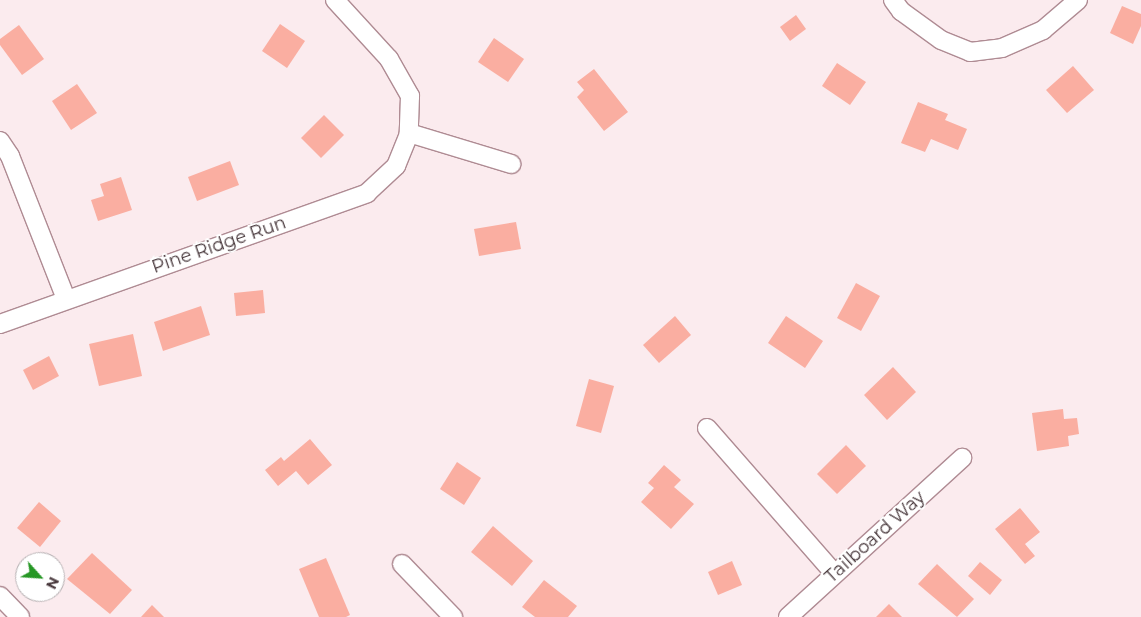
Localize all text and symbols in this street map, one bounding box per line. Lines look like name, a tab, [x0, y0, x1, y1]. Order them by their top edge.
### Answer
street label: Pine Ridge Run	[149, 212, 289, 278]
street label: Tailboard Way	[821, 486, 929, 588]
north arrow	[15, 552, 65, 602]
text: N	[42, 574, 63, 592]

